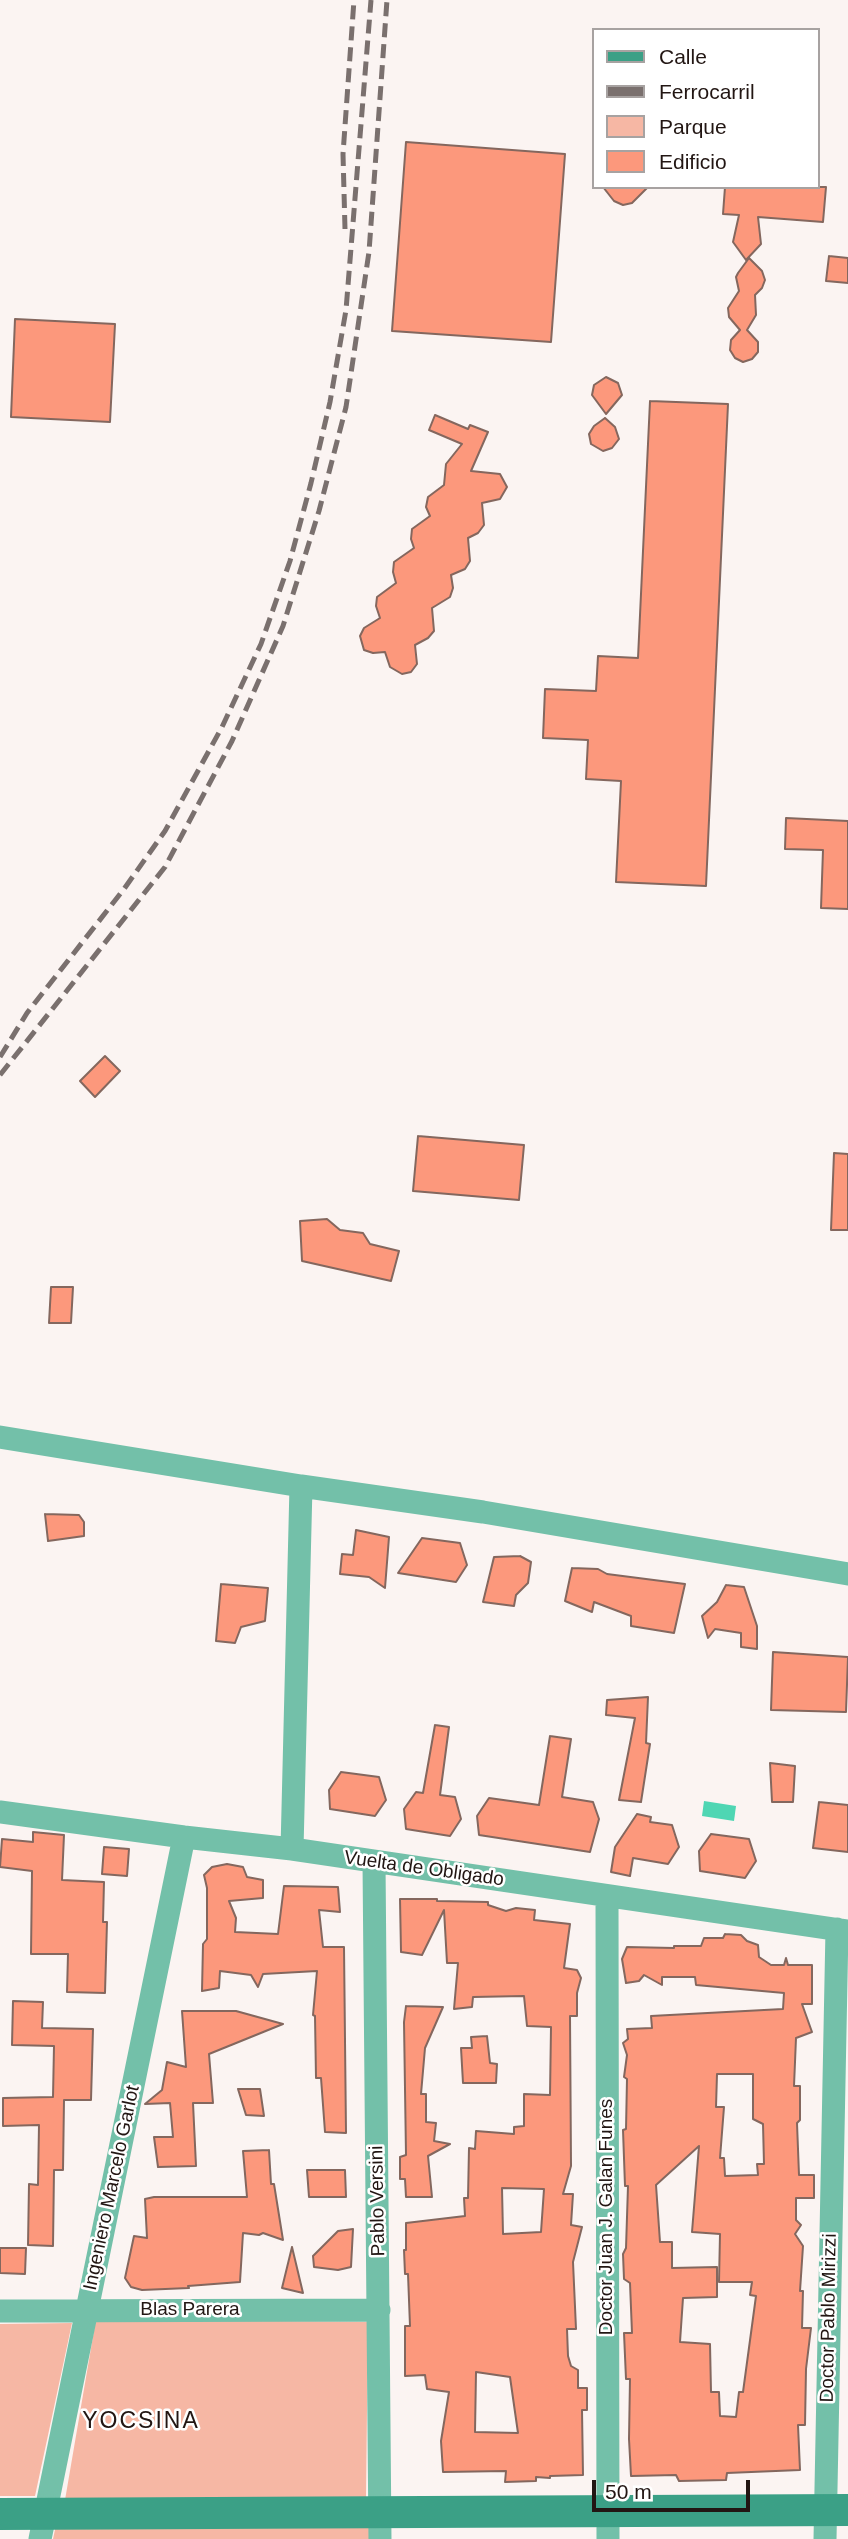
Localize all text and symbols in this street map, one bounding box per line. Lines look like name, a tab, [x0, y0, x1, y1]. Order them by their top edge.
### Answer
legend	[592, 28, 820, 189]
text: Calle	[659, 45, 707, 68]
text: Ferrocarril	[659, 80, 755, 103]
text: Parque	[659, 115, 727, 138]
text: Edificio	[659, 150, 727, 173]
street label: Vuelta de Obligado	[343, 1847, 505, 1891]
street label: Ingeniero Marcelo Garlot	[79, 2083, 145, 2293]
street label: Doctor Juan J. Galan Funes	[596, 2099, 618, 2335]
street label: Pablo Versini	[366, 2145, 390, 2257]
street label: Doctor Pablo Mirizzi	[816, 2233, 842, 2403]
street label: Blas Parera	[140, 2299, 240, 2321]
district label: YOCSINA	[83, 2408, 199, 2436]
scale bar	[596, 2466, 754, 2510]
text: 50 m	[605, 2480, 652, 2503]

